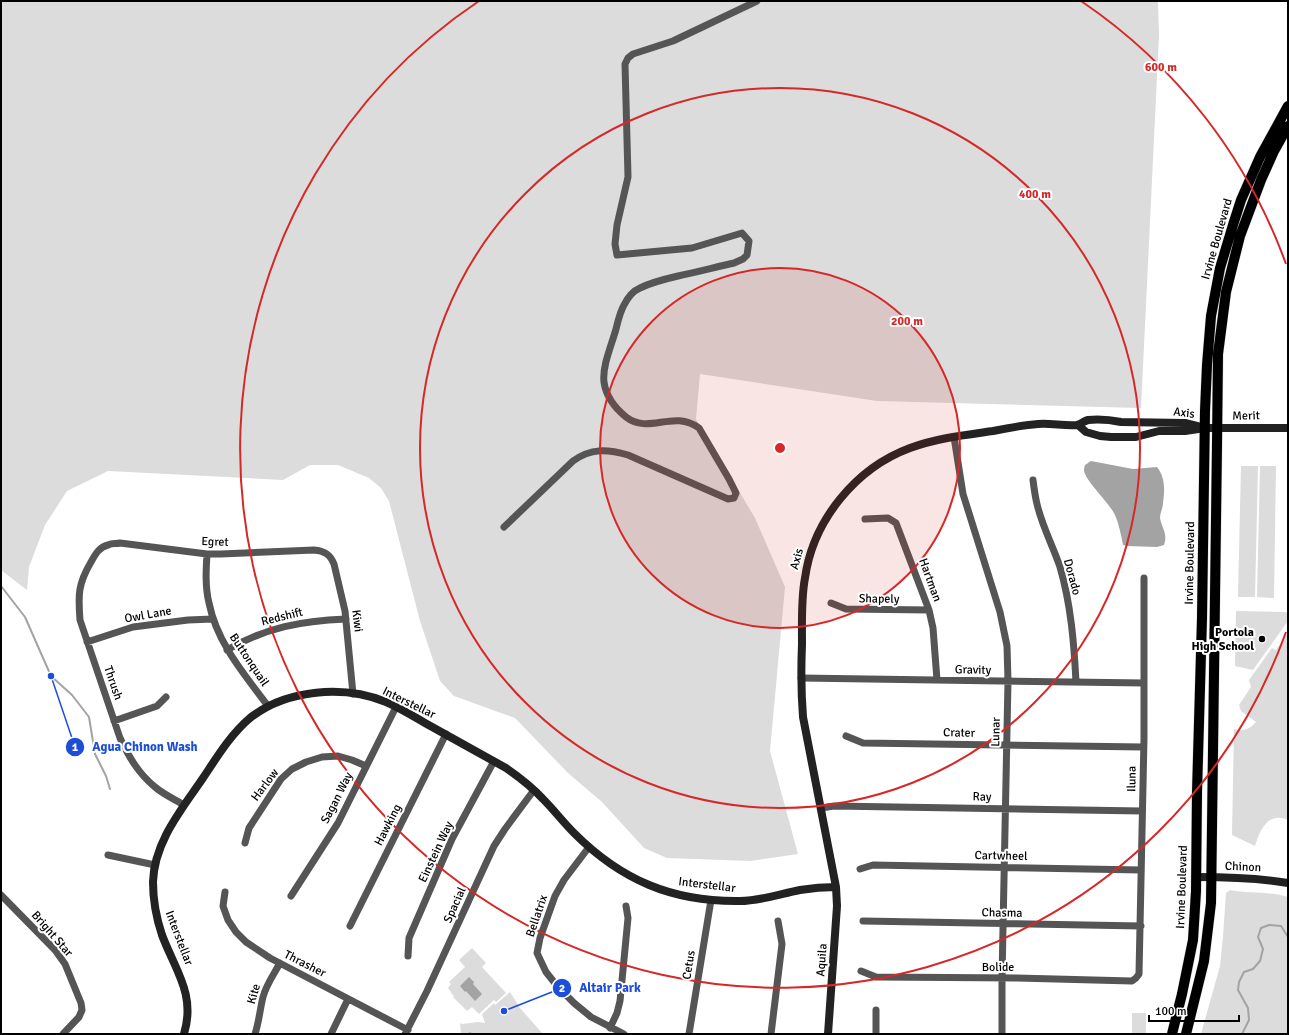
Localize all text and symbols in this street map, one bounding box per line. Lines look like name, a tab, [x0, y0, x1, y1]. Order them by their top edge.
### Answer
text: 600 m	[1145, 60, 1177, 75]
text: 400 m	[1019, 187, 1051, 202]
street label: Irvine Boulevard	[1198, 197, 1236, 281]
text: 200 m	[891, 314, 923, 329]
street label: Axis	[1172, 404, 1196, 422]
street label: Merit	[1232, 408, 1260, 424]
centre of rings	[773, 441, 787, 455]
street label: Irvine Boulevard	[1182, 521, 1198, 605]
street label: Egret	[201, 534, 229, 550]
street label: Axis	[787, 547, 807, 571]
street label: Hartman	[915, 556, 945, 604]
street label: Dorado	[1060, 557, 1084, 597]
street label: Shapely	[859, 591, 900, 607]
street label: Owl Lane	[123, 603, 173, 627]
street label: Redshift	[260, 605, 304, 629]
street label: Kiwi	[348, 609, 366, 633]
place label: Portola High School	[1191, 625, 1254, 654]
street label: Buttonquail	[226, 631, 272, 690]
marker: Portola High School	[1257, 634, 1267, 644]
street label: Gravity	[955, 662, 992, 678]
street label: Thrush	[100, 664, 126, 702]
street label: Interstellar	[380, 684, 439, 723]
street label: Lunar	[988, 717, 1004, 747]
street label: Crater	[943, 725, 976, 741]
callout: Agua Chinon Wash	[65, 734, 206, 759]
text: Agua Chinon Wash	[92, 739, 198, 755]
text: 1	[72, 740, 79, 755]
street label: Harlow	[248, 766, 282, 804]
street label: Iluna	[1124, 766, 1140, 792]
street label: Sagan Way	[318, 769, 356, 826]
street label: Ray	[973, 789, 992, 805]
street label: Hawking	[371, 802, 405, 848]
street label: Einstein Way	[415, 819, 457, 885]
street label: Irvine Boulevard	[1173, 845, 1191, 929]
street label: Cartwheel	[974, 848, 1028, 864]
street label: Chinon	[1225, 859, 1261, 875]
street label: Interstellar	[678, 874, 737, 896]
street label: Spacial	[440, 884, 470, 925]
street label: Bellatrix	[523, 892, 551, 939]
street label: Chasma	[981, 905, 1023, 921]
street label: Bright Star	[28, 908, 76, 961]
street label: Interstellar	[162, 909, 196, 968]
street label: Aquila	[813, 943, 831, 977]
street label: Thrasher	[282, 947, 329, 981]
street label: Cetus	[679, 949, 699, 981]
street label: Bolide	[982, 960, 1014, 975]
callout: Altair Park	[552, 975, 649, 1000]
text: Altair Park	[579, 980, 641, 996]
text: 2	[559, 981, 565, 996]
street label: Kite	[244, 982, 264, 1006]
scale bar	[1149, 997, 1239, 1023]
text: 100 m	[1155, 1004, 1187, 1019]

